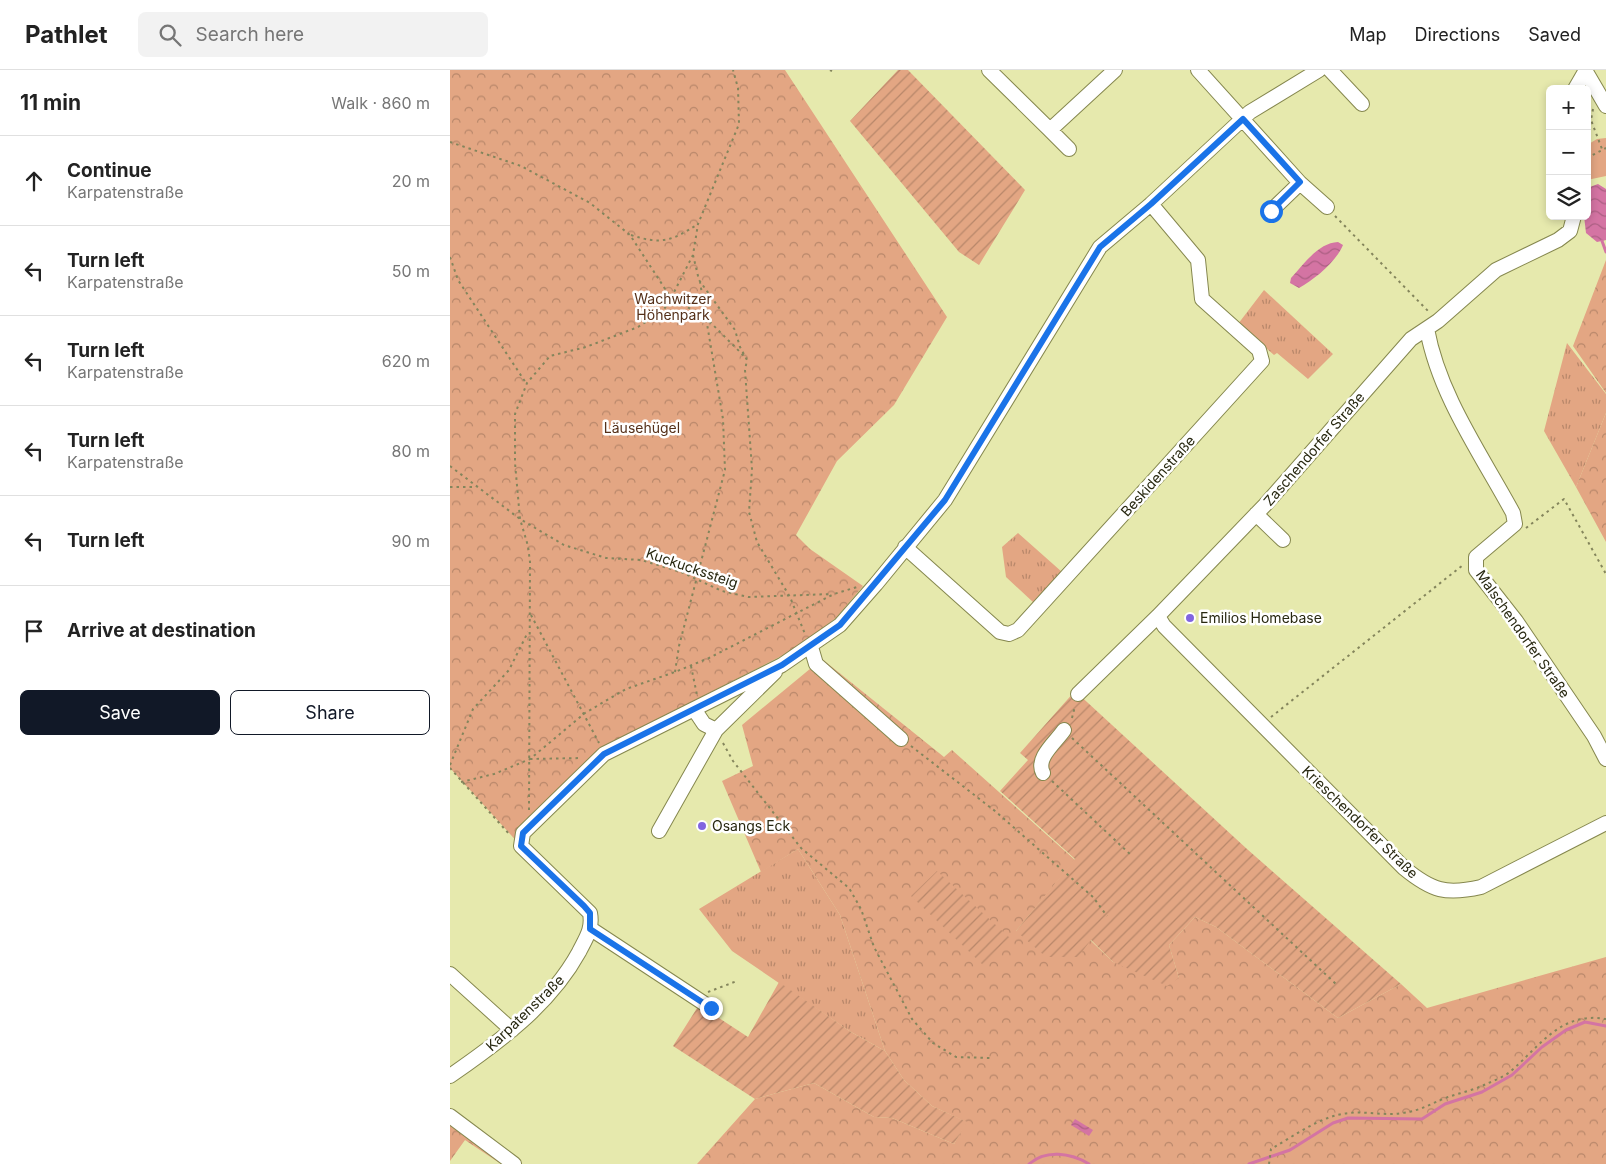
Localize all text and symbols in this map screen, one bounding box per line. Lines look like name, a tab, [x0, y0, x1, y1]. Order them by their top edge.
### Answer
search box	[138, 12, 488, 57]
text: Pathlet	[25, 20, 108, 49]
icon: search	[156, 21, 184, 49]
text: Search here	[196, 23, 304, 46]
text: Map	[1349, 24, 1387, 45]
text: Directions	[1415, 24, 1500, 45]
text: Saved	[1528, 24, 1581, 45]
map controls	[1546, 85, 1591, 220]
button: +	[1546, 85, 1591, 130]
text: 11 min	[20, 90, 81, 115]
text: Walk · 860 m	[331, 93, 430, 113]
button: −	[1546, 130, 1591, 175]
text: Continue	[67, 159, 152, 182]
icon: ahead	[20, 167, 48, 195]
text: 20 m	[392, 171, 430, 191]
button: layers	[1546, 175, 1591, 220]
text: Karpatenstraße	[67, 182, 184, 202]
route start	[1260, 200, 1283, 223]
text: Turn left	[67, 249, 145, 272]
icon: left	[20, 257, 48, 285]
text: 50 m	[392, 261, 430, 281]
text: Karpatenstraße	[67, 272, 184, 292]
park label: Wachwitzer Höhenpark	[634, 290, 712, 323]
text: Turn left	[67, 339, 145, 362]
icon: left	[20, 347, 48, 375]
text: 620 m	[382, 351, 430, 371]
text: Karpatenstraße	[67, 362, 184, 382]
street label: Zaschendorfer Straße	[1260, 388, 1368, 509]
park label: Läusehügel	[604, 419, 680, 436]
text: Turn left	[67, 429, 145, 452]
street label: Beskidenstraße	[1117, 432, 1198, 520]
icon: left	[20, 437, 48, 465]
text: 80 m	[391, 441, 430, 461]
text: Karpatenstraße	[67, 452, 184, 472]
icon: left	[20, 527, 48, 555]
text: Turn left	[67, 529, 145, 552]
text: 90 m	[391, 531, 430, 551]
street label: Kuckuckssteig	[644, 544, 740, 591]
street label: Malschendorfer Straße	[1473, 567, 1574, 701]
place label: Emilios Homebase	[1200, 609, 1322, 626]
marker: Emilios Homebase	[1184, 612, 1196, 624]
icon: arrive	[20, 617, 48, 645]
text: Arrive at destination	[67, 619, 256, 642]
button: Save	[20, 690, 220, 735]
button: Share	[230, 690, 430, 735]
street label: Krieschendorfer Straße	[1299, 762, 1422, 881]
place label: Osangs Eck	[712, 817, 791, 834]
marker: Osangs Eck	[696, 820, 708, 832]
street label: Karpatenstraße	[482, 971, 567, 1054]
route end	[700, 997, 723, 1020]

